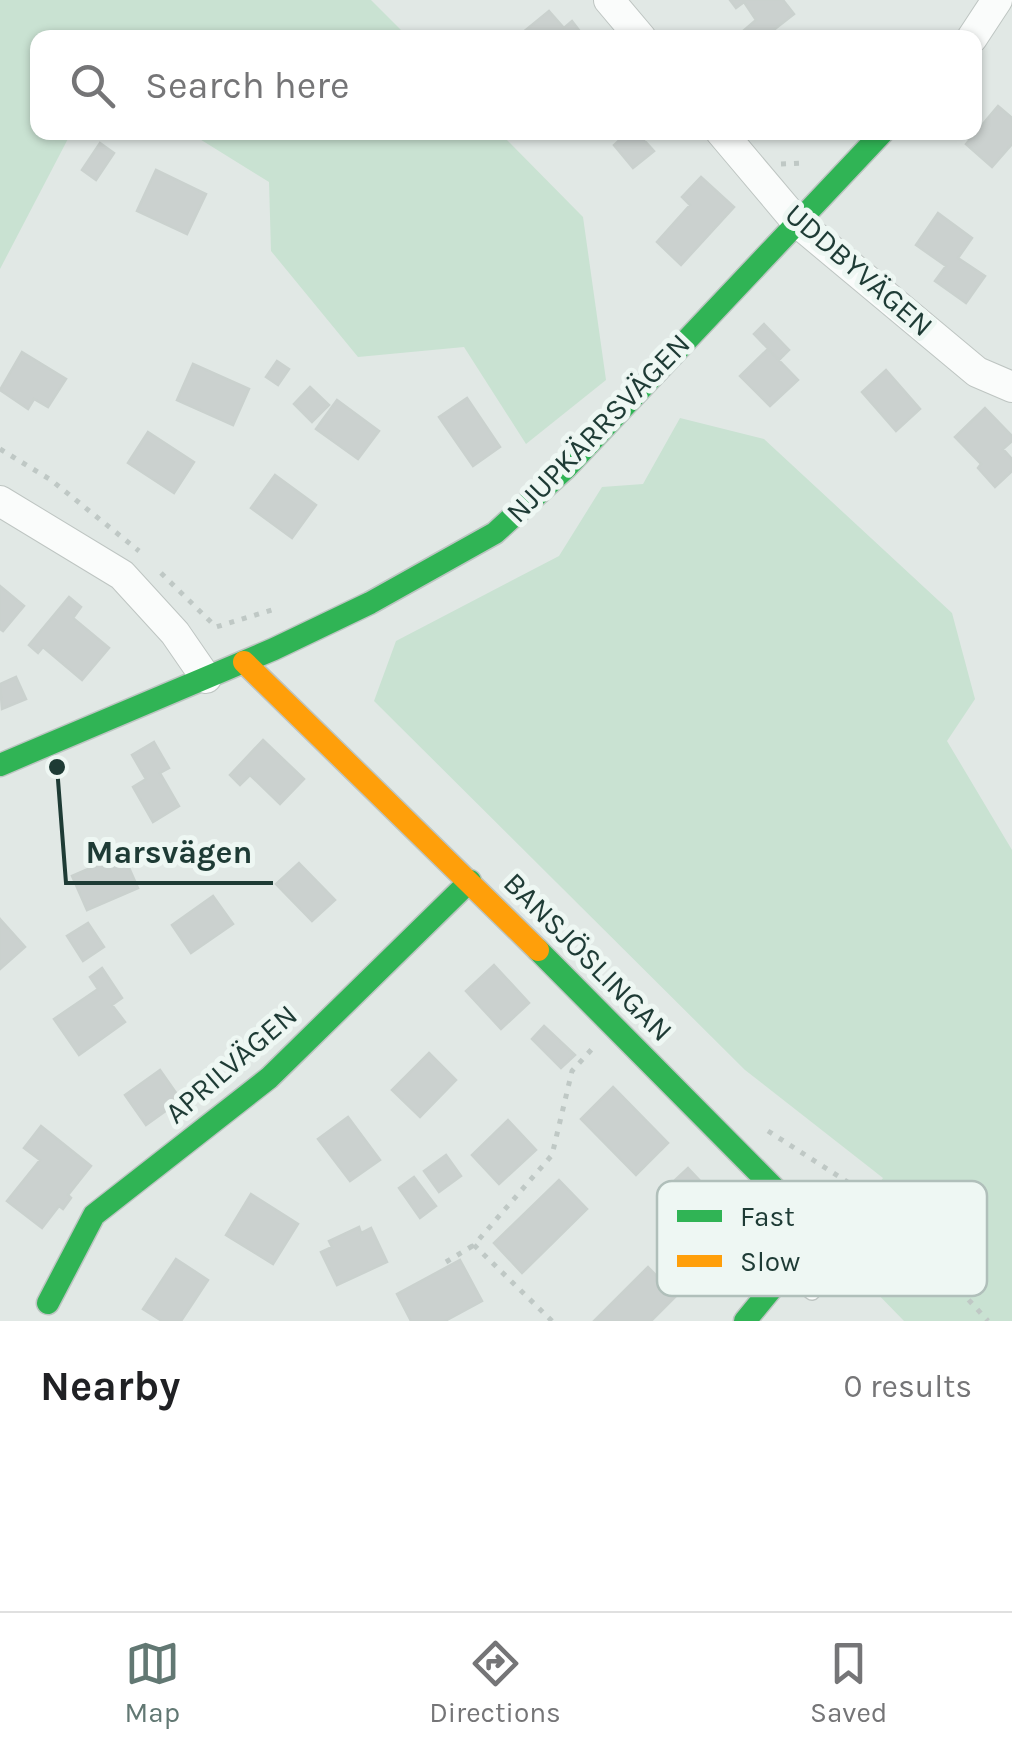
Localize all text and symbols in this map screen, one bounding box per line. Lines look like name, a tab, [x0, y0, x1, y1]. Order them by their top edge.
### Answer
search box	[30, 30, 982, 140]
icon: search	[65, 58, 120, 113]
text: Search here	[145, 63, 349, 108]
street label: UDDBYVÄGEN	[778, 196, 940, 344]
street label: NJUPKÄRRSVÄGEN	[499, 326, 697, 530]
callout: Marsvägen	[66, 821, 273, 883]
text: Marsvägen	[86, 834, 253, 871]
street label: BANSJÖSLINGAN	[496, 865, 680, 1049]
street label: APRILVÄGEN	[158, 997, 304, 1131]
legend	[657, 1181, 987, 1296]
text: Fast	[740, 1200, 795, 1233]
text: Slow	[740, 1245, 800, 1278]
text: Nearby	[40, 1361, 180, 1411]
text: 0 results	[843, 1368, 972, 1405]
tab: Map	[125, 1636, 180, 1729]
tab: Directions	[429, 1636, 561, 1729]
tab: Saved	[810, 1636, 887, 1729]

